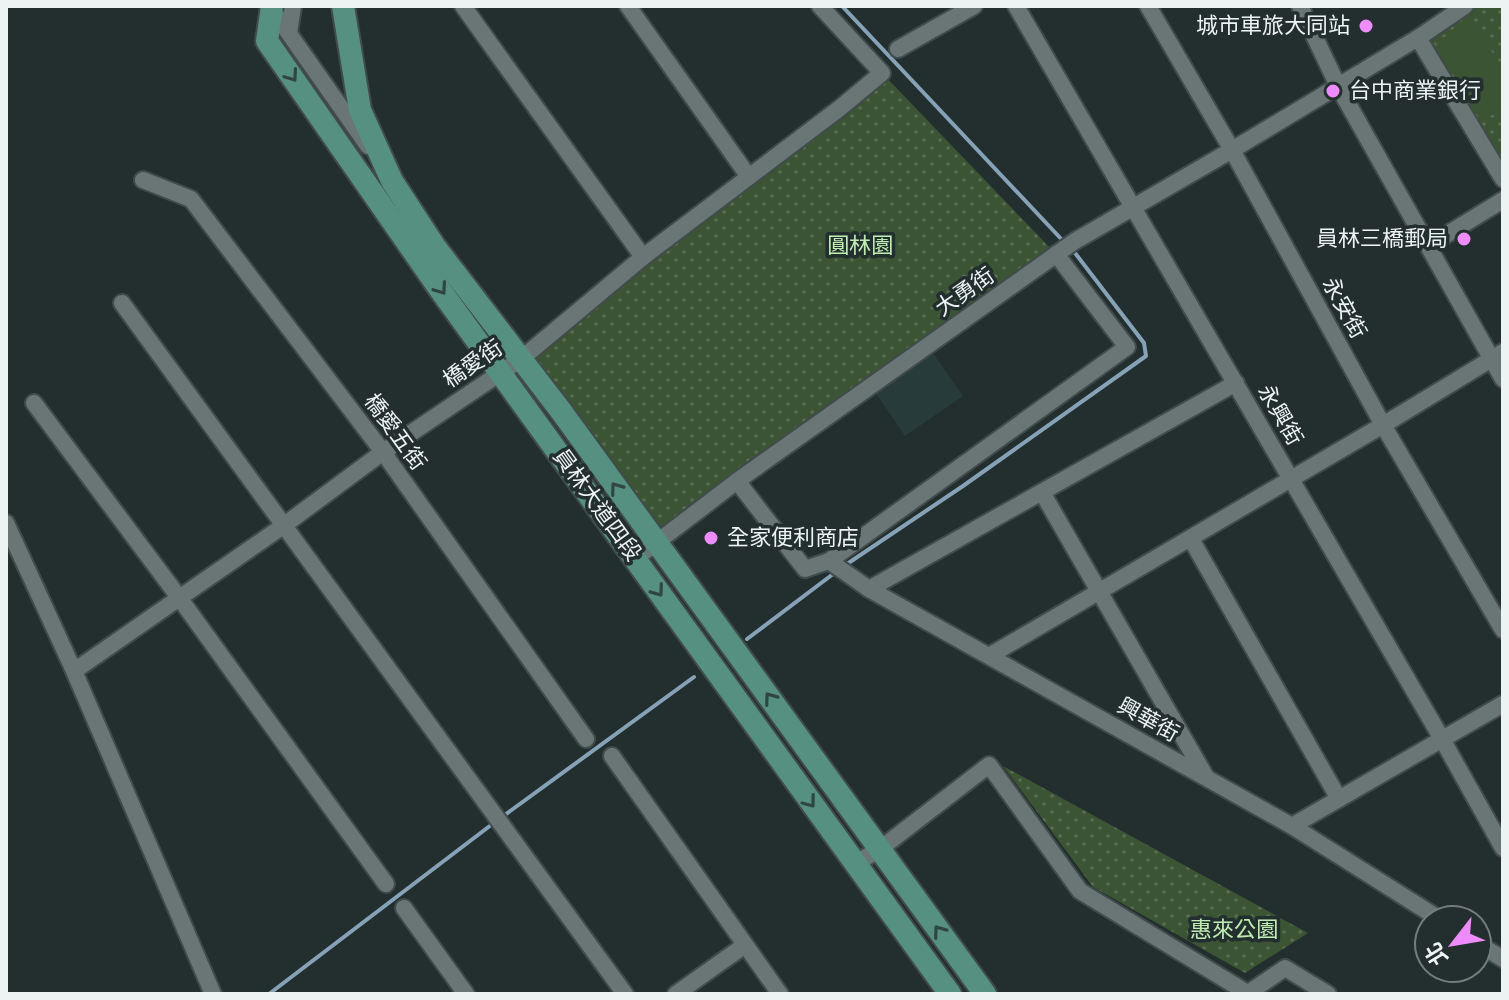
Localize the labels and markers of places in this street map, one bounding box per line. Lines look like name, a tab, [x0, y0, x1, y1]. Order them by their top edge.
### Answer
place label: 城市車旅大同站	[1196, 10, 1350, 42]
marker: 城市車旅大同站	[1357, 17, 1375, 35]
place label: 台中商業銀行	[1349, 75, 1481, 107]
marker: 台中商業銀行	[1324, 82, 1342, 100]
place label: 員林三橋郵局	[1316, 223, 1448, 255]
marker: 員林三橋郵局	[1455, 230, 1473, 248]
place label: 全家便利商店	[727, 522, 859, 554]
marker: 全家便利商店	[702, 529, 720, 547]

